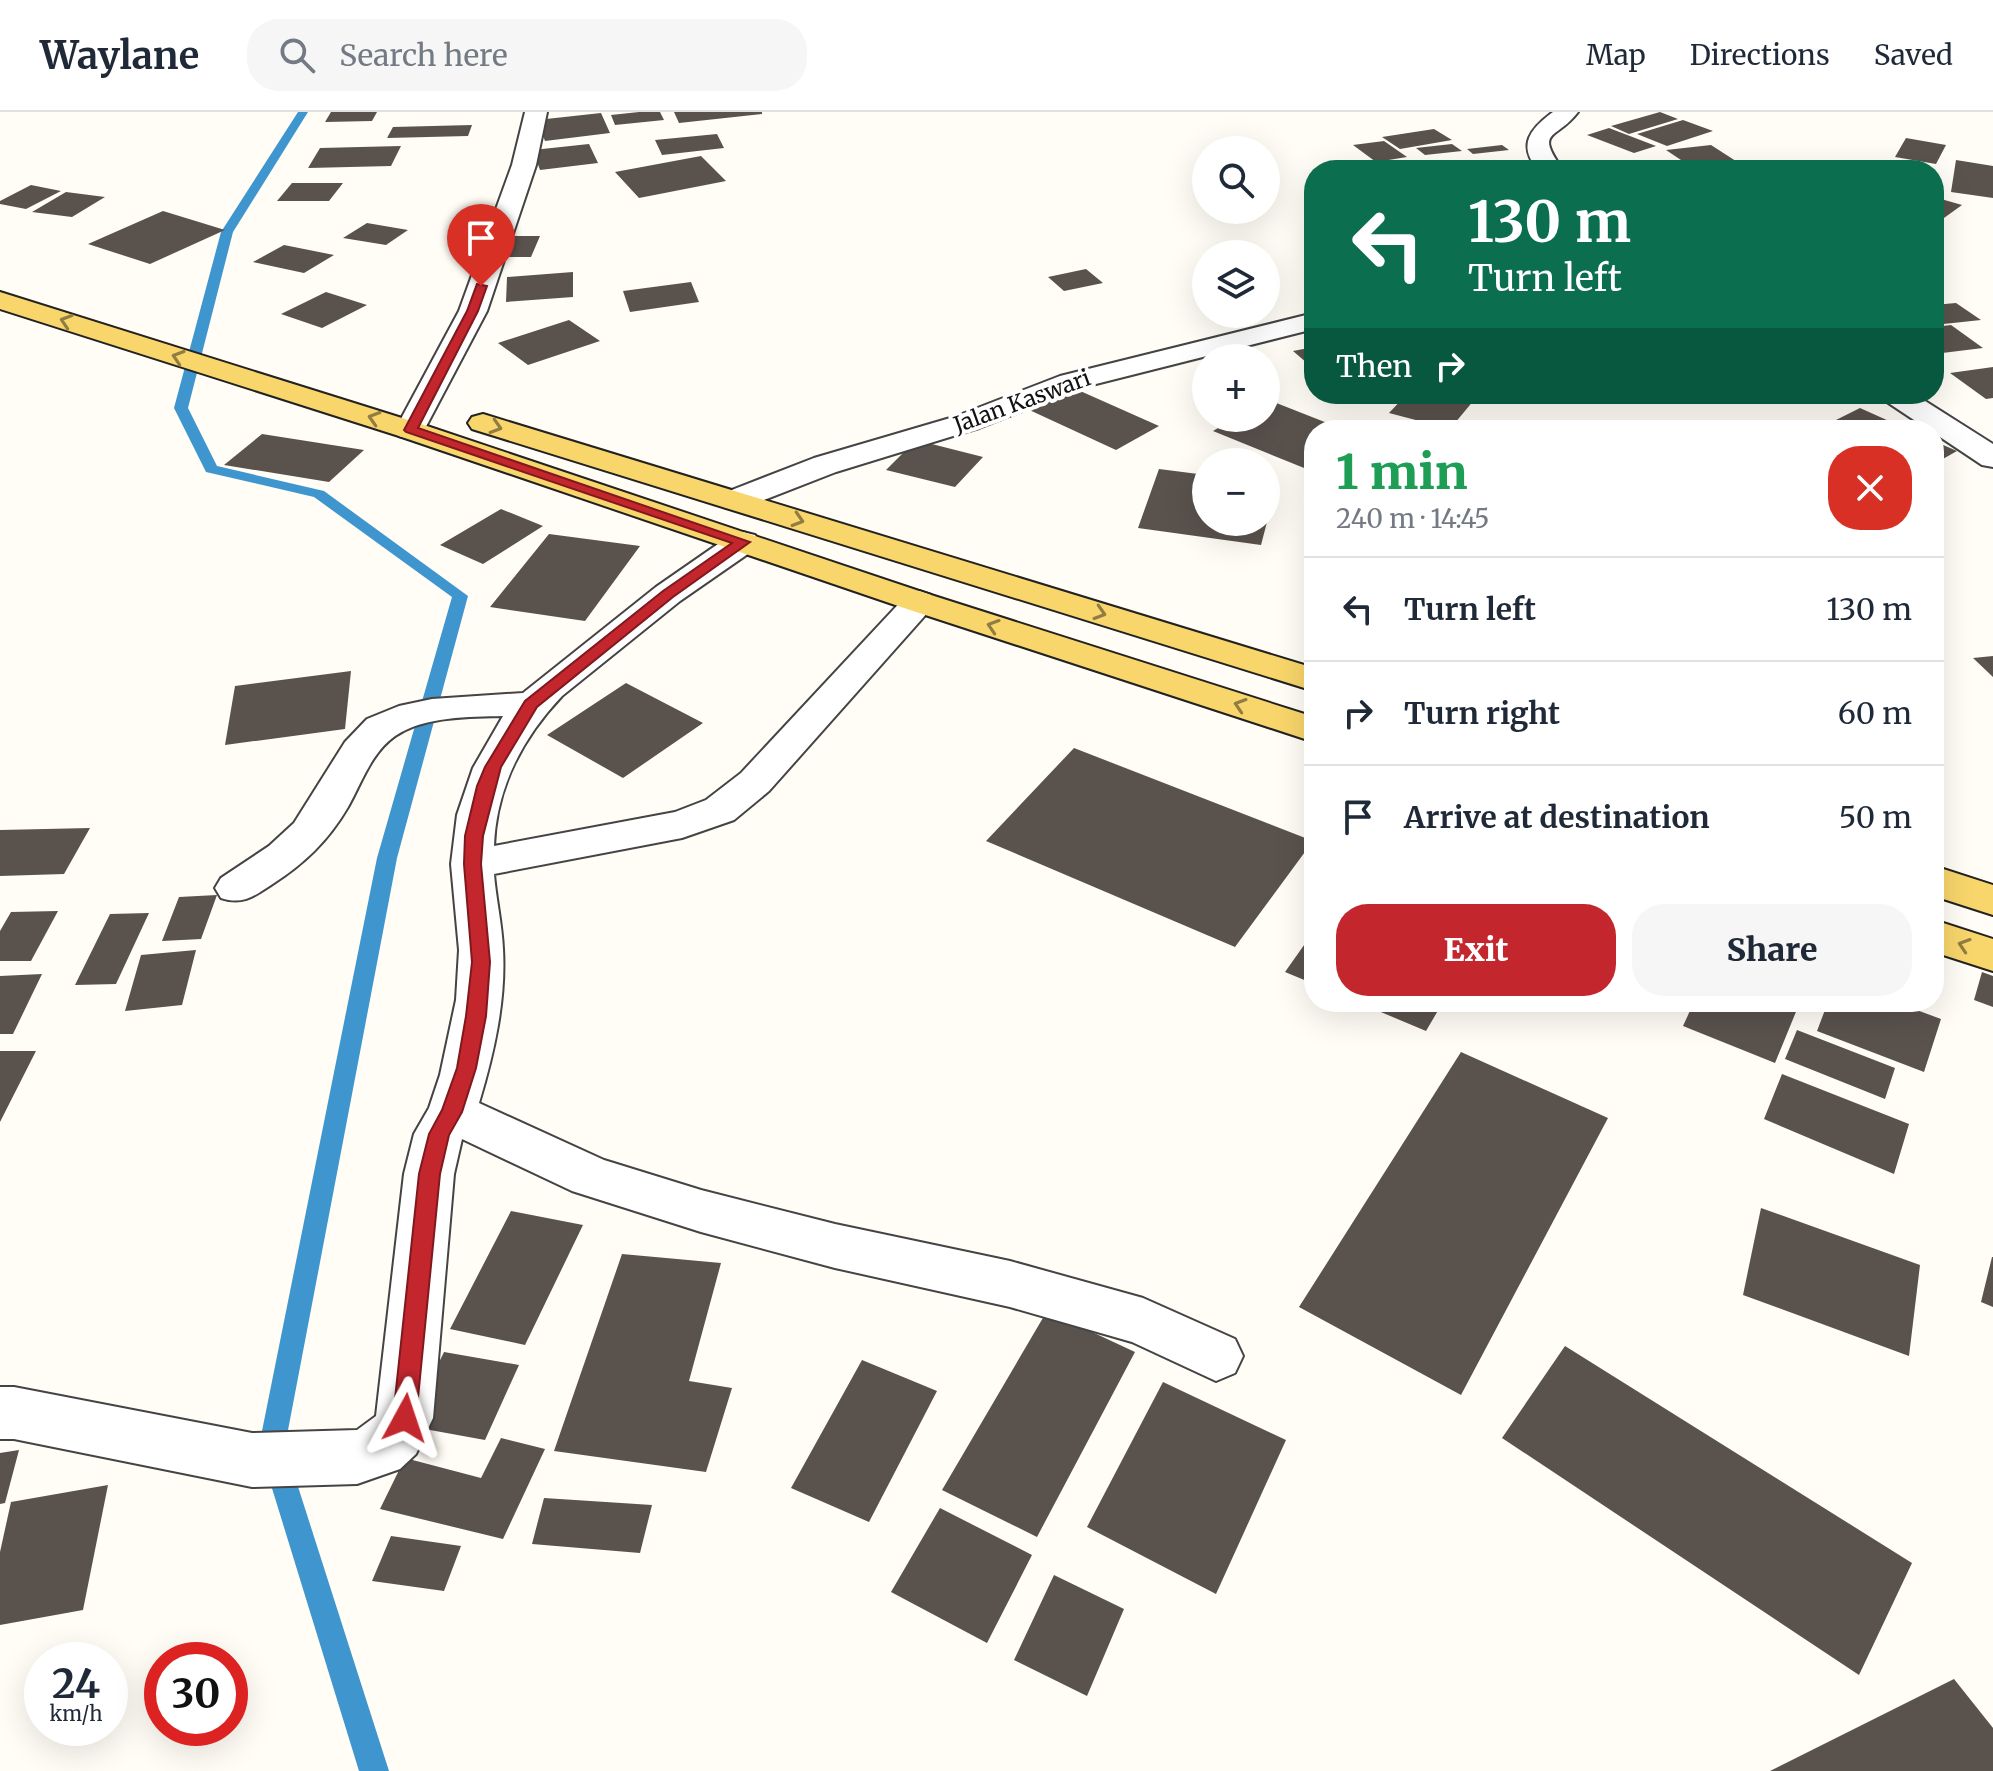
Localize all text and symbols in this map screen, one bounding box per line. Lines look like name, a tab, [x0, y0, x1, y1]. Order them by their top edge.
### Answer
search box	[247, 19, 807, 91]
text: Waylane	[40, 32, 199, 79]
icon: search	[275, 33, 319, 77]
text: Search here	[339, 36, 508, 74]
text: Map	[1586, 37, 1646, 73]
text: Directions	[1690, 37, 1830, 73]
text: Saved	[1874, 37, 1953, 73]
map controls	[1192, 136, 1280, 536]
button: search	[1192, 136, 1280, 224]
text: 130 m	[1468, 187, 1631, 257]
icon: left	[1336, 192, 1440, 296]
pin	[447, 204, 515, 286]
icon: arrive	[459, 216, 503, 260]
button: layers	[1192, 240, 1280, 328]
text: Turn left	[1468, 256, 1622, 301]
one-way arrow	[59, 314, 73, 330]
button: +	[1192, 344, 1280, 432]
icon: right	[1428, 344, 1472, 388]
text: Then	[1336, 347, 1412, 385]
one-way arrow	[172, 350, 186, 366]
street label: Jalan Kaswari	[949, 363, 1094, 439]
one-way arrow	[368, 412, 382, 428]
one-way arrow	[488, 418, 502, 434]
text: 1 min	[1336, 442, 1468, 502]
button: close	[1828, 446, 1912, 530]
button: −	[1192, 448, 1280, 536]
text: 240 m · 14:45	[1336, 502, 1489, 535]
one-way arrow	[790, 510, 804, 526]
icon: left	[1336, 587, 1380, 631]
text: Turn left	[1404, 590, 1536, 628]
text: 130 m	[1826, 590, 1912, 628]
one-way arrow	[1092, 604, 1106, 620]
one-way arrow	[986, 619, 1000, 635]
icon: right	[1336, 691, 1380, 735]
text: Turn right	[1404, 694, 1560, 732]
text: 60 m	[1838, 694, 1912, 732]
one-way arrow	[1234, 699, 1248, 715]
icon: arrive	[1336, 795, 1380, 839]
text: Arrive at destination	[1404, 798, 1710, 836]
text: 50 m	[1839, 798, 1912, 836]
button: Exit	[1336, 904, 1616, 996]
button: Share	[1632, 904, 1912, 996]
one-way arrow	[1957, 939, 1971, 955]
position arrow	[363, 1376, 447, 1460]
speed limit sign: 30	[144, 1642, 248, 1746]
text: 24	[52, 1659, 100, 1709]
text: km/h	[50, 1701, 102, 1726]

